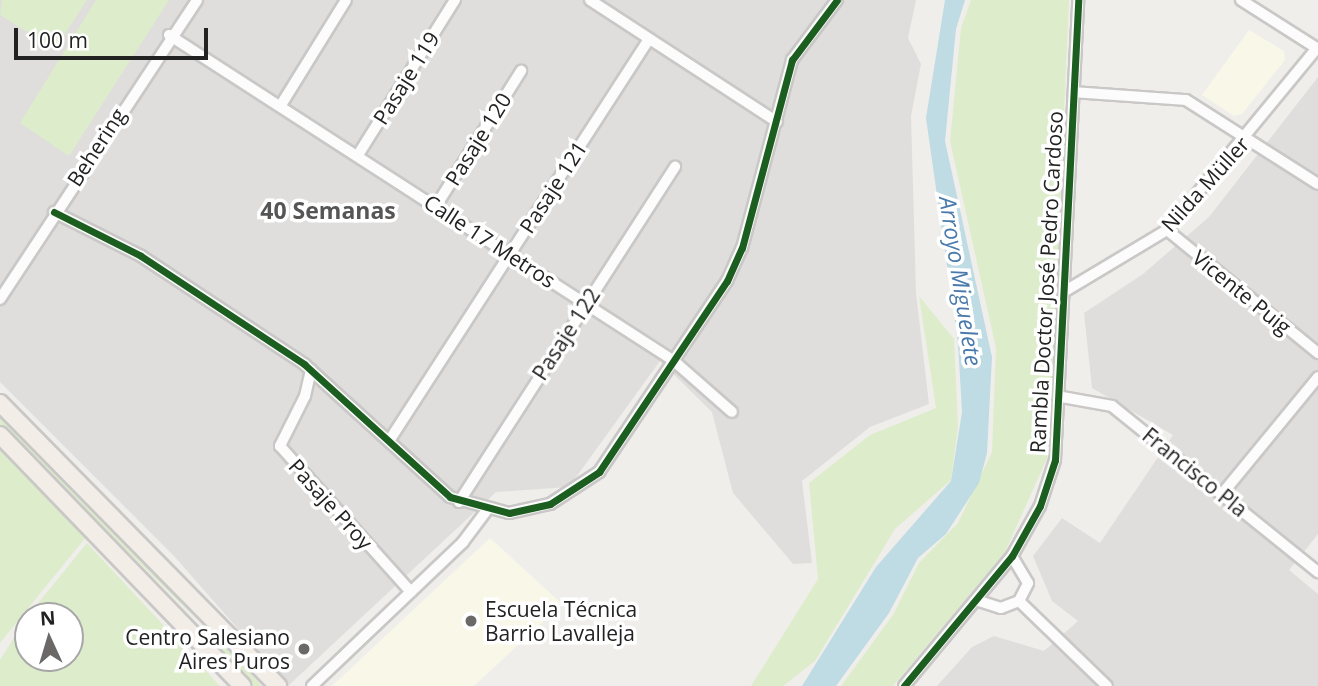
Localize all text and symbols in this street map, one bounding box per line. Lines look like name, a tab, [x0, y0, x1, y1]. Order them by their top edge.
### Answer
scale bar	[18, 14, 212, 58]
text: 100 m	[27, 26, 88, 54]
street label: Pasaje 119	[368, 27, 444, 129]
street label: Pasaje 120	[440, 88, 516, 190]
street label: Behering	[61, 103, 131, 191]
street label: Rambla Doctor José Pedro Cardoso	[1024, 110, 1068, 454]
street label: Nilda Müller	[1156, 131, 1254, 237]
street label: Pasaje 121	[514, 136, 592, 238]
street label: Calle 17 Metros	[420, 189, 560, 293]
water label: Arroyo Miguelete	[934, 194, 988, 368]
district label: 40 Semanas	[260, 196, 396, 224]
street label: Vicente Puig	[1188, 245, 1296, 339]
street label: Pasaje 122	[527, 283, 605, 385]
street label: Francisco Pla	[1138, 422, 1252, 522]
street label: Pasaje Proy	[284, 454, 378, 554]
place label: Escuela Técnica Barrio Lavalleja	[485, 596, 637, 646]
north arrow	[14, 602, 84, 672]
text: N	[39, 605, 56, 632]
marker: Escuela Técnica Barrio Lavalleja	[463, 613, 479, 629]
place label: Centro Salesiano Aires Puros	[125, 624, 290, 674]
marker: Centro Salesiano Aires Puros	[296, 641, 312, 657]

